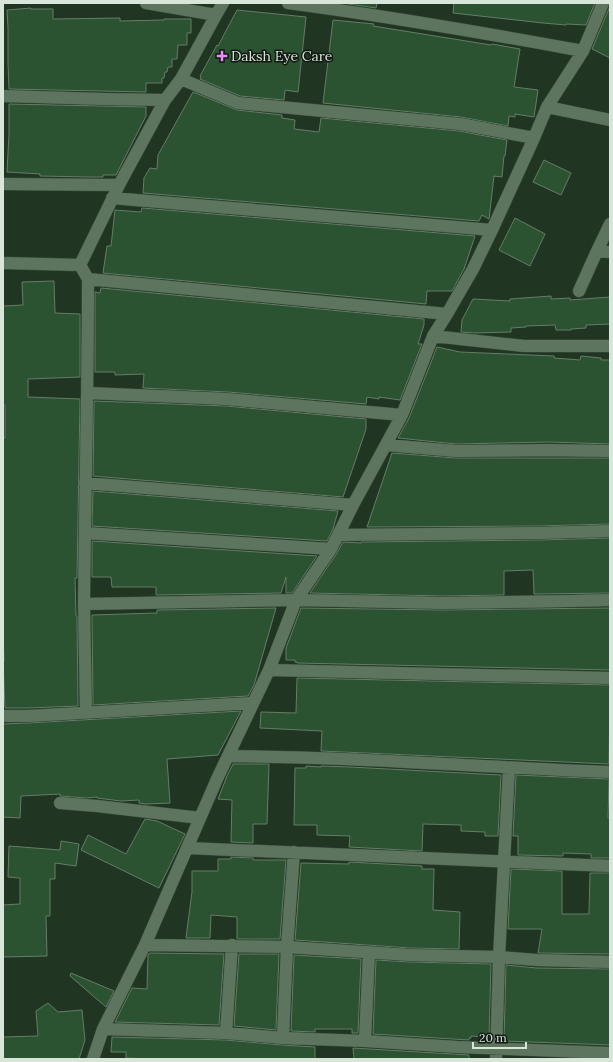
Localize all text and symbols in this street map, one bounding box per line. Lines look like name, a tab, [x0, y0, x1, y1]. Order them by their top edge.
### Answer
place label: Daksh Eye Care	[231, 47, 333, 65]
marker: Daksh Eye Care	[216, 50, 228, 62]
scale bar	[473, 1024, 526, 1050]
text: 20 m	[479, 1030, 507, 1045]

